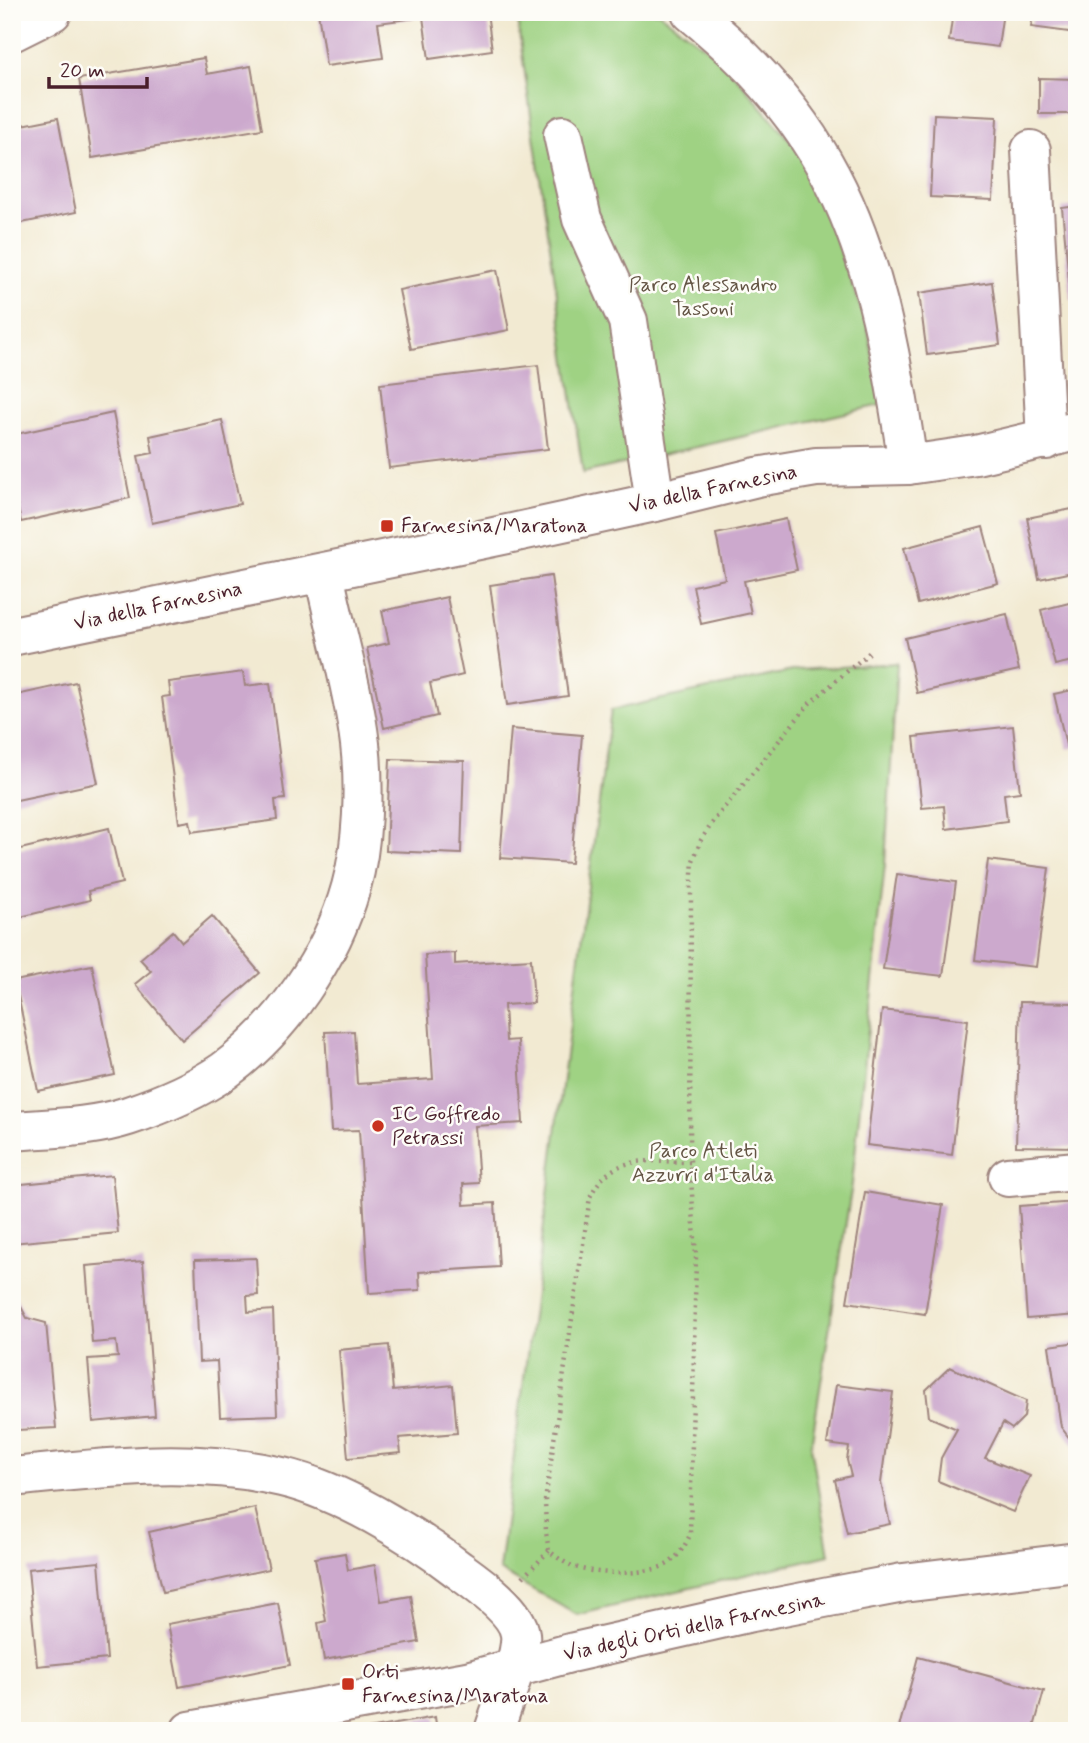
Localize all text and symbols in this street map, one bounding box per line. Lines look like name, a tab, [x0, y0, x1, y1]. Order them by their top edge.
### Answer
scale bar	[49, 46, 147, 90]
text: 20 m	[60, 57, 105, 85]
park label: Parco Alessandro Tassoni	[629, 271, 777, 323]
street label: Via della Farnesina	[626, 457, 800, 521]
place label: Farnesina/Maratona	[401, 512, 588, 540]
marker: Farnesina/Maratona	[379, 518, 395, 534]
street label: Via della Farnesina	[71, 574, 245, 638]
place label: IC Goffredo Petrassi	[392, 1100, 500, 1152]
marker: IC Goffredo Petrassi	[370, 1118, 386, 1134]
park label: Parco Atleti Azzurri d'Italia	[632, 1137, 774, 1189]
street label: Via degli Orti della Farnesina	[561, 1586, 828, 1670]
place label: Orti Farnesina/Maratona	[362, 1658, 549, 1710]
marker: Orti Farnesina/Maratona	[340, 1676, 356, 1692]

